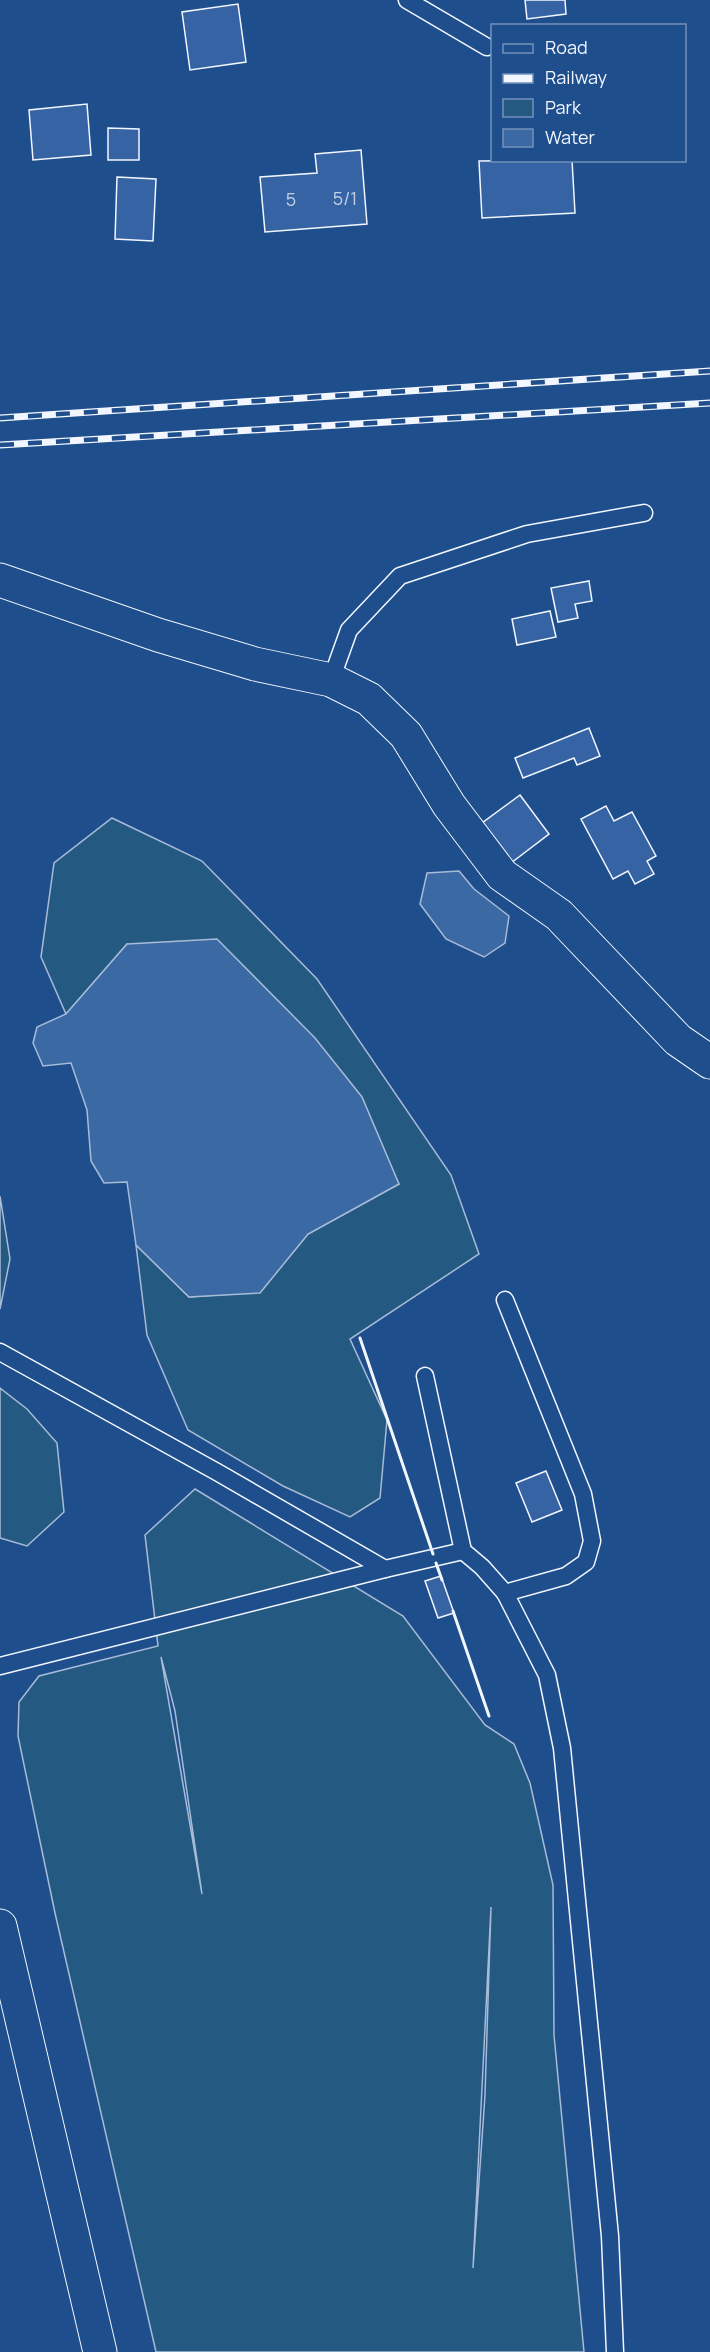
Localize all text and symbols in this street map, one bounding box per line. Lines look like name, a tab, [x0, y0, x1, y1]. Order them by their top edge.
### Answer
legend	[491, 24, 686, 162]
text: Road	[545, 35, 588, 59]
text: Railway	[545, 65, 607, 89]
text: Park	[545, 95, 582, 119]
text: Water	[545, 125, 595, 149]
house number: 5/1	[333, 186, 357, 210]
house number: 5	[286, 187, 296, 211]

